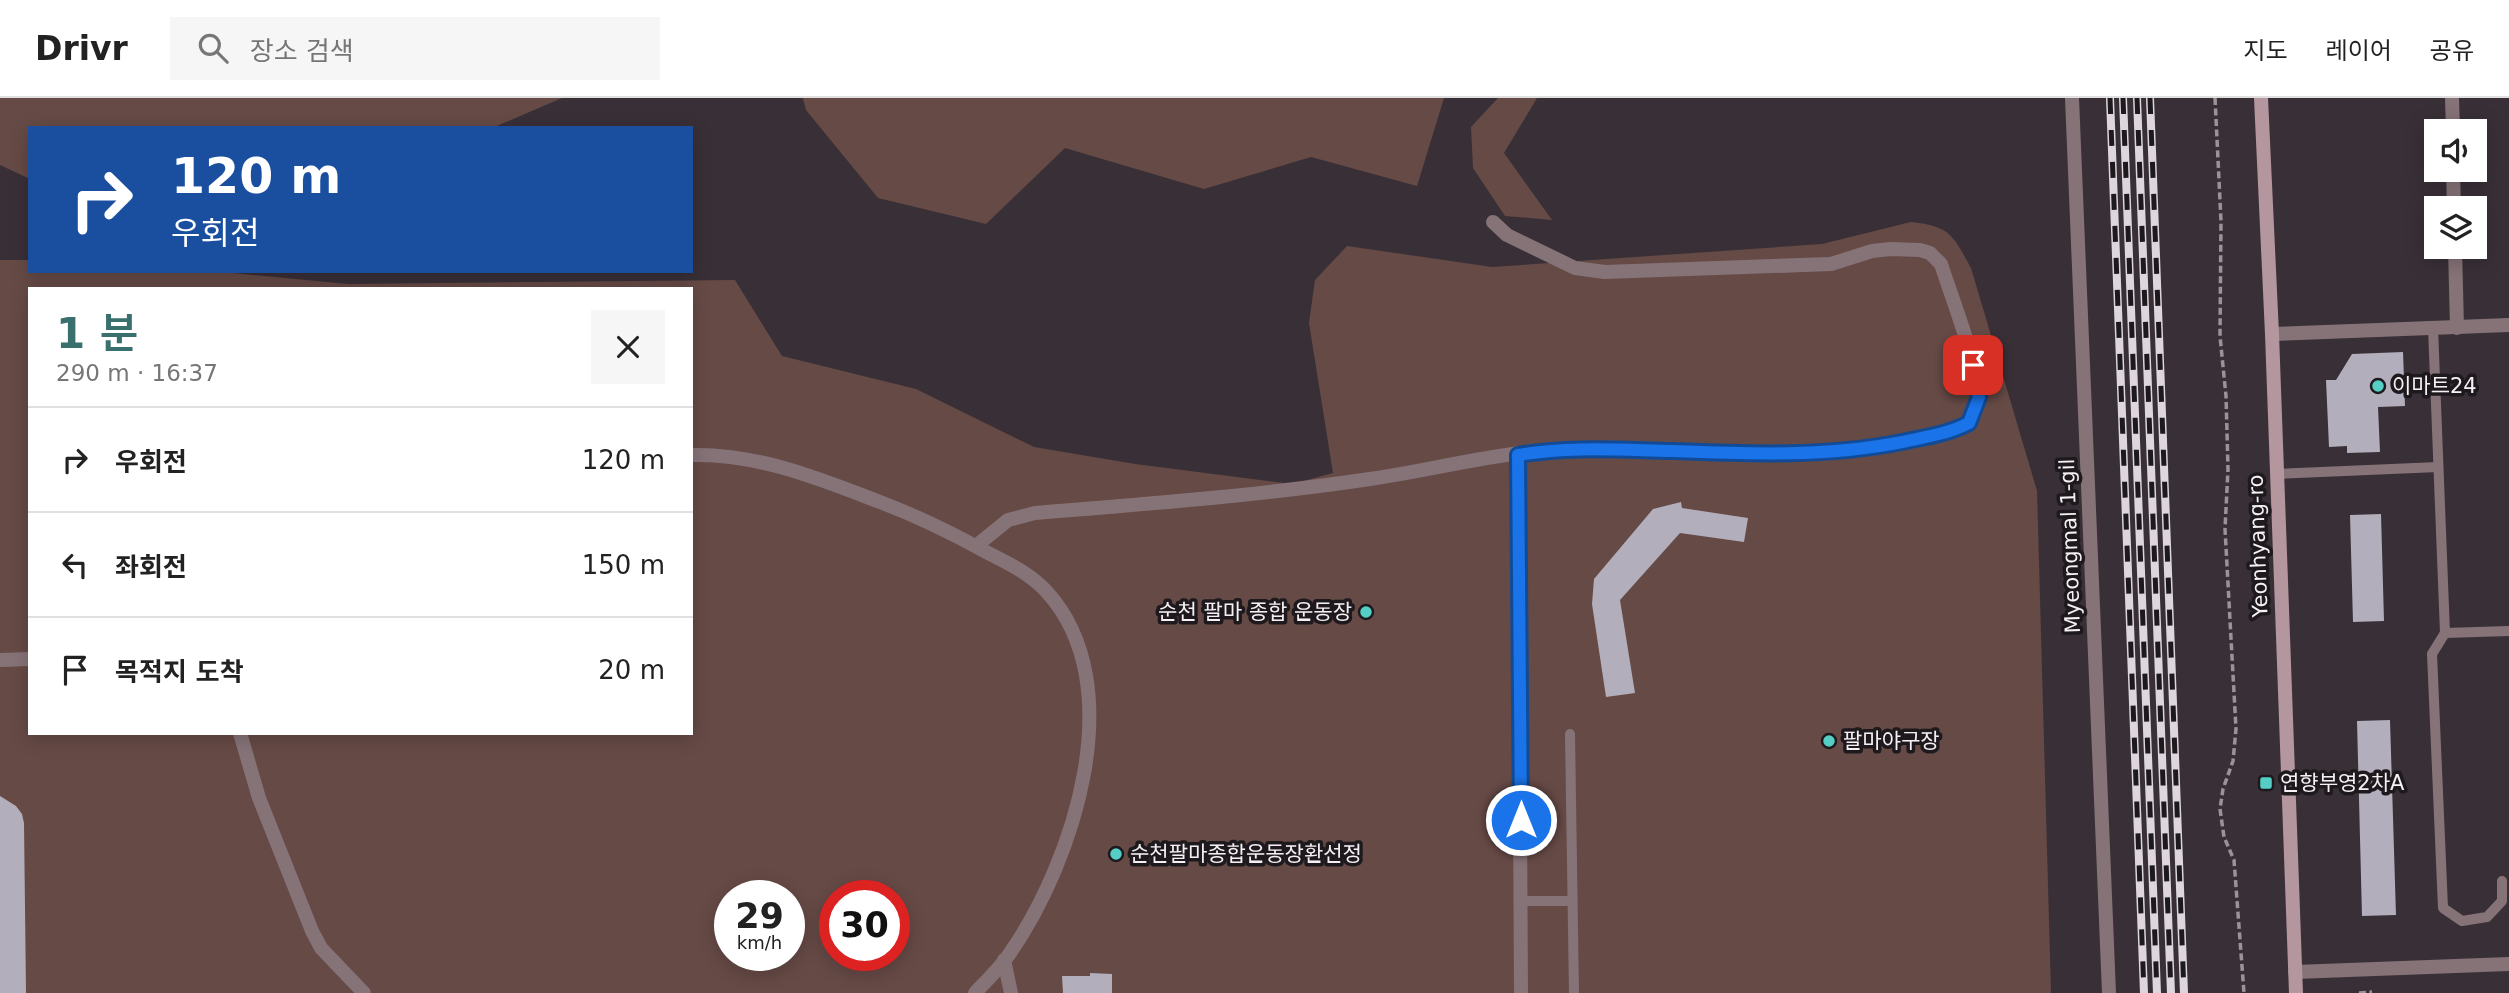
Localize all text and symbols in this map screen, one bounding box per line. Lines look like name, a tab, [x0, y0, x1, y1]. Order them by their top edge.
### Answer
search box	[170, 17, 660, 80]
text: Drivr	[35, 29, 128, 68]
icon: search	[194, 29, 232, 67]
text: 장소 검색	[250, 36, 354, 66]
text: 지도	[2243, 37, 2288, 65]
text: 레이어	[2326, 37, 2392, 65]
text: 공유	[2430, 37, 2474, 65]
map controls	[2424, 119, 2487, 259]
button: sound	[2424, 119, 2487, 182]
text: 120 m	[171, 148, 341, 205]
icon: right	[56, 154, 147, 245]
button: layers	[2424, 196, 2487, 259]
text: 우회전	[171, 214, 259, 252]
text: 1 분	[56, 309, 139, 358]
button: close	[591, 310, 665, 384]
pin	[1943, 335, 2003, 395]
icon: arrive	[1954, 346, 1992, 384]
text: 290 m · 16:37	[56, 360, 218, 386]
place label: 이마트24	[2392, 374, 2477, 398]
marker: 이마트24	[2370, 378, 2386, 394]
icon: right	[56, 441, 94, 479]
text: 120 m	[582, 445, 665, 475]
text: 우회전	[115, 447, 187, 477]
street label: Myeongmal 1-gil	[2055, 458, 2085, 634]
street label: Yeonhyang-ro	[2244, 474, 2273, 619]
icon: left	[56, 546, 94, 584]
text: 150 m	[582, 550, 665, 580]
text: 좌회전	[115, 552, 187, 582]
place label: 순천 팔마 종합 운동장	[1158, 600, 1352, 624]
marker: 순천 팔마 종합 운동장	[1358, 604, 1374, 620]
icon: arrive	[56, 651, 94, 689]
text: 20 m	[598, 655, 665, 685]
text: 목적지 도착	[115, 657, 244, 687]
place label: 팔마야구장	[1843, 729, 1940, 753]
marker: 팔마야구장	[1821, 733, 1837, 749]
place label: 연향부영2차A	[2280, 771, 2405, 795]
marker: 연향부영2차A	[2258, 775, 2274, 791]
position arrow	[1484, 783, 1558, 857]
place label: 순천팔마종합운동장환선정	[1130, 842, 1362, 866]
marker: 순천팔마종합운동장환선정	[1108, 846, 1124, 862]
speed limit sign: 30	[819, 880, 910, 971]
text: 29	[735, 896, 784, 936]
text: km/h	[737, 932, 782, 953]

